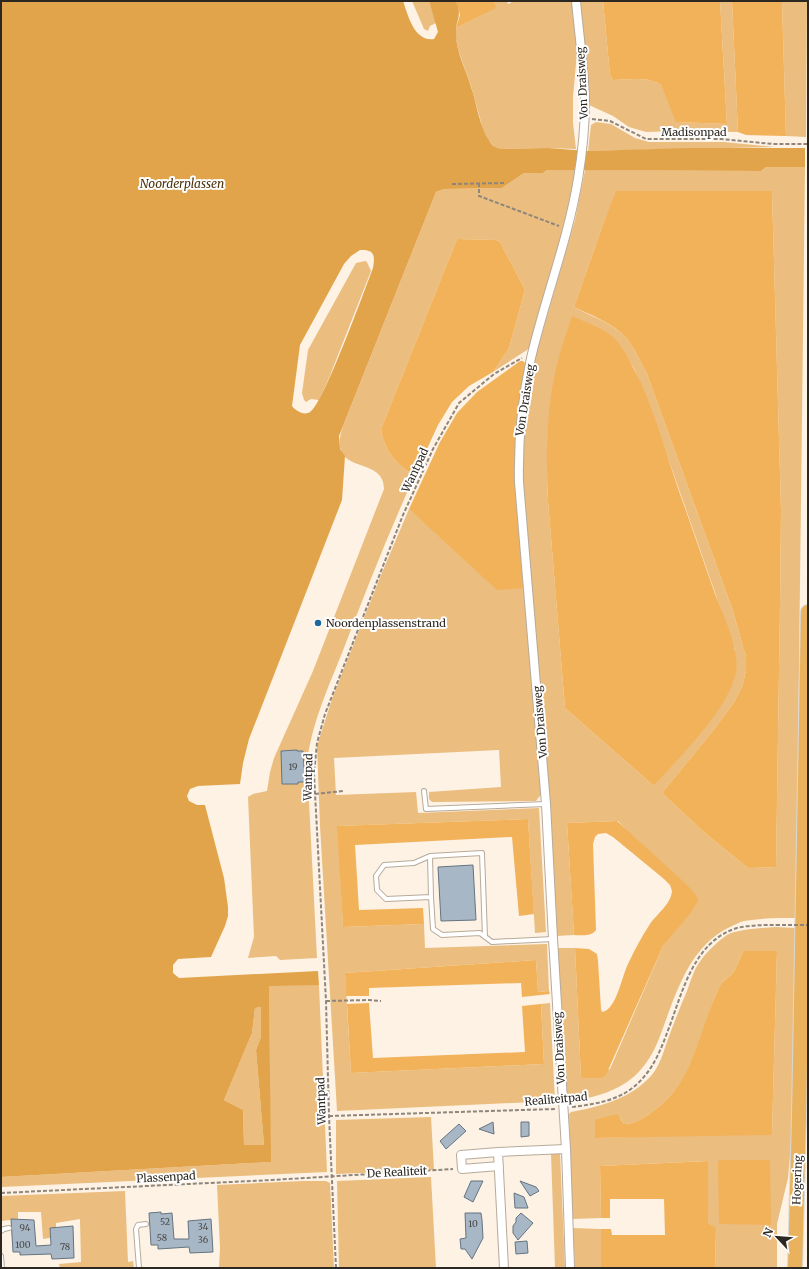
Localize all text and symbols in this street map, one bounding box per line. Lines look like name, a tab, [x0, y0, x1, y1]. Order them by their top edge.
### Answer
street label: Von Draisweg	[573, 46, 591, 121]
street label: Madisonpad	[661, 125, 727, 139]
water label: Noorderplassen	[140, 176, 224, 191]
street label: Von Draisweg	[512, 363, 538, 438]
street label: Wantpad	[398, 445, 432, 495]
place label: Noordenplassenstrand	[326, 616, 446, 630]
marker: Noordenplassenstrand	[313, 618, 323, 628]
street label: Von Draisweg	[530, 685, 550, 760]
street label: Wantpad	[301, 753, 315, 802]
house number: 19	[288, 761, 298, 772]
street label: Von Draisweg	[550, 1011, 568, 1086]
street label: Wantpad	[313, 1077, 329, 1126]
street label: Realiteitpad	[524, 1089, 588, 1109]
street label: Hogering	[789, 1155, 805, 1205]
street label: De Realiteit	[366, 1163, 428, 1181]
street label: Plassenpad	[136, 1168, 196, 1186]
house number: 52	[160, 1216, 170, 1227]
north arrow	[757, 1217, 797, 1257]
house number: 10	[468, 1218, 478, 1229]
house number: 34	[198, 1221, 209, 1232]
house number: 94	[20, 1222, 31, 1233]
text: N	[760, 1225, 776, 1240]
house number: 58	[157, 1232, 167, 1243]
house number: 36	[198, 1234, 209, 1245]
house number: 100	[15, 1239, 31, 1250]
house number: 78	[60, 1241, 70, 1252]

